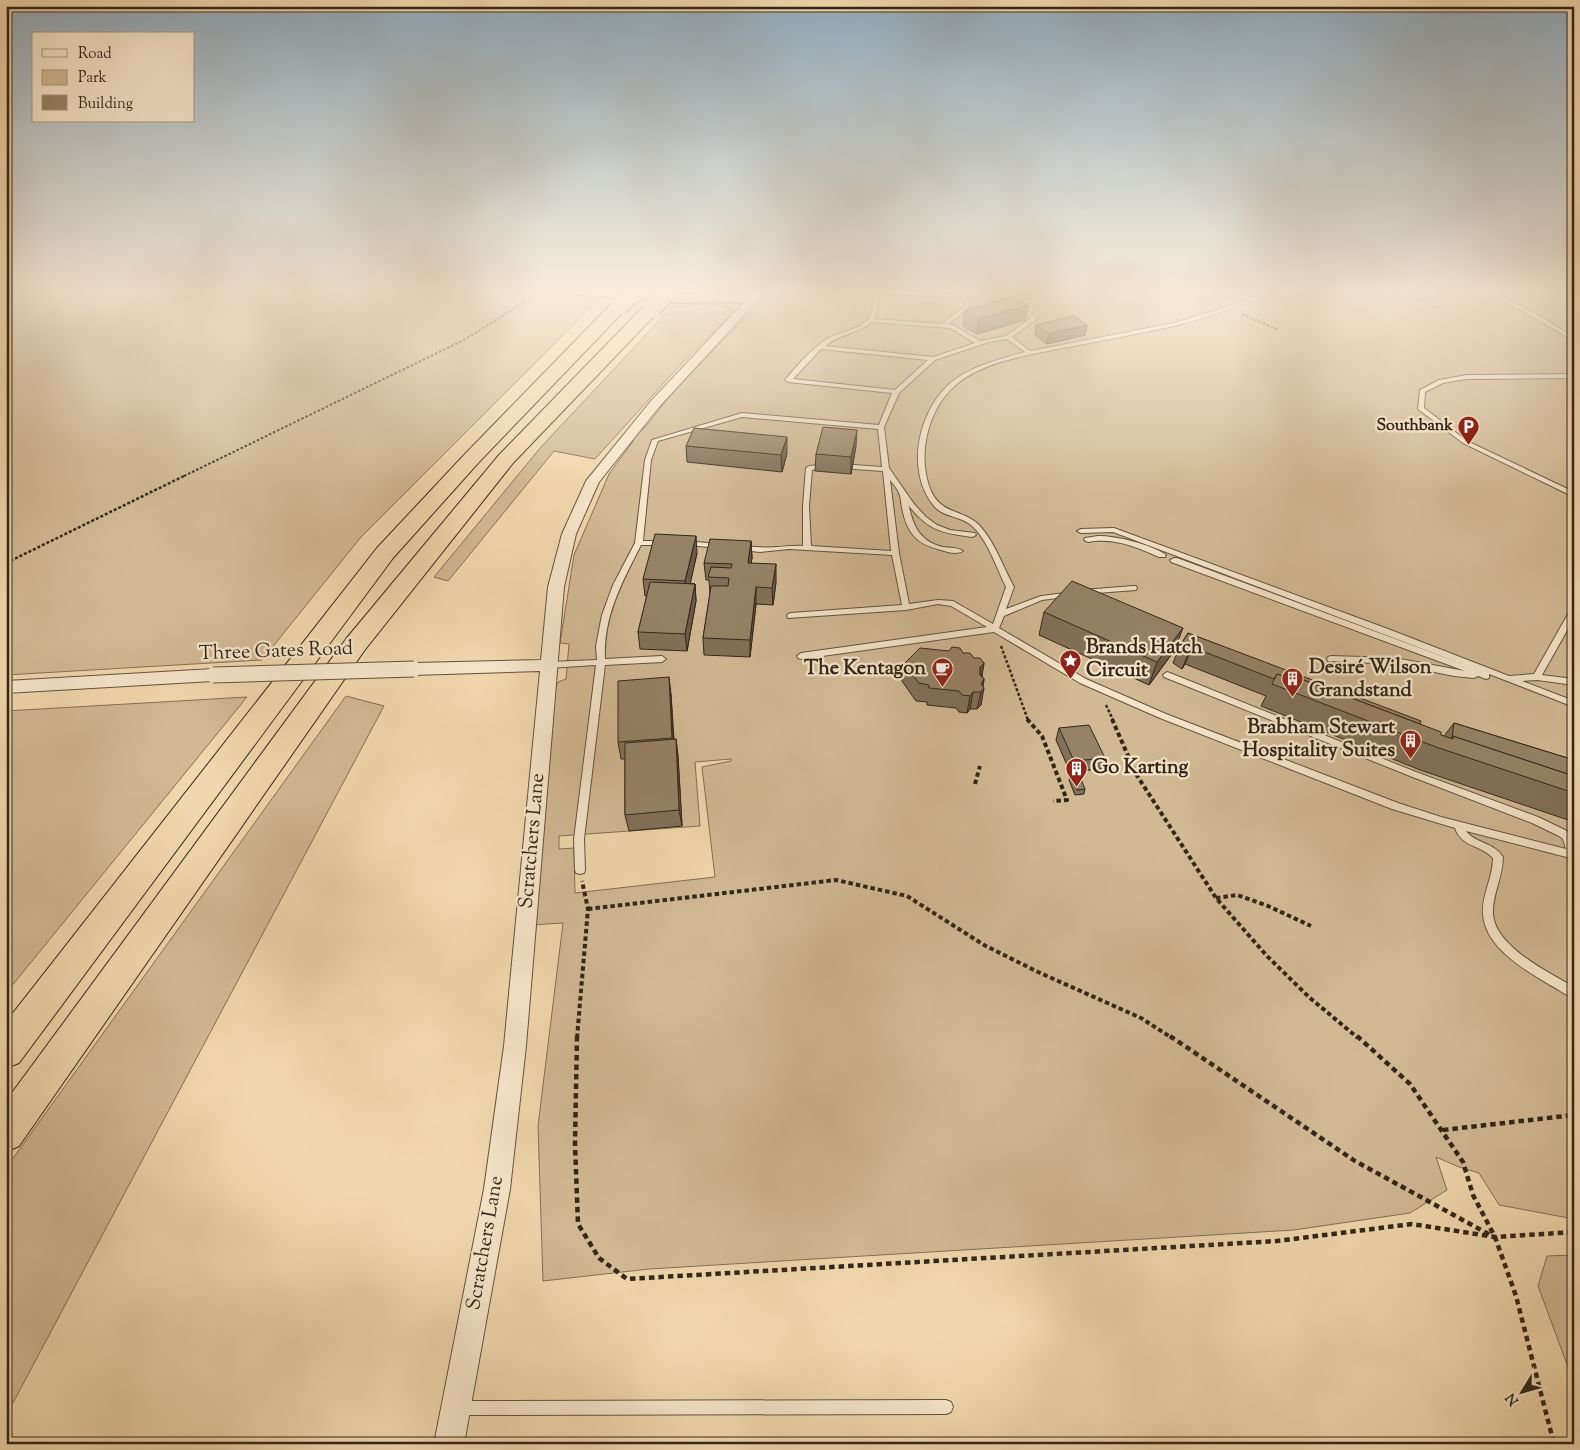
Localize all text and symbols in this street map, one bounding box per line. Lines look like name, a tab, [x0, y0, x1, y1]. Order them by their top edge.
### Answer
legend	[32, 32, 195, 122]
text: Road	[78, 44, 112, 65]
text: Park	[78, 68, 107, 89]
text: Building	[78, 94, 133, 115]
parking icon: Southbank	[1457, 414, 1481, 445]
place label: Southbank	[1376, 415, 1453, 438]
place label: Brands Hatch Circuit	[1086, 634, 1203, 686]
street label: Three Gates Road	[198, 635, 354, 669]
place icon: Brands Hatch Circuit	[1058, 648, 1082, 679]
place label: Desiré Wilson Grandstand	[1309, 654, 1432, 706]
place label: The Kentagon	[804, 655, 926, 684]
cafe icon: The Kentagon	[930, 657, 954, 688]
building icon: Desiré Wilson Grandstand	[1281, 667, 1305, 698]
place label: Brabham Stewart Hospitality Suites	[1242, 714, 1395, 766]
building icon: Brabham Stewart Hospitality Suites	[1399, 728, 1423, 759]
place label: Go Karting	[1092, 754, 1189, 783]
building icon: Go Karting	[1064, 756, 1088, 787]
street label: Scratchers Lane	[513, 772, 553, 910]
street label: Scratchers Lane	[460, 1174, 512, 1312]
north arrow	[1498, 1368, 1548, 1418]
text: N	[1502, 1388, 1525, 1409]

